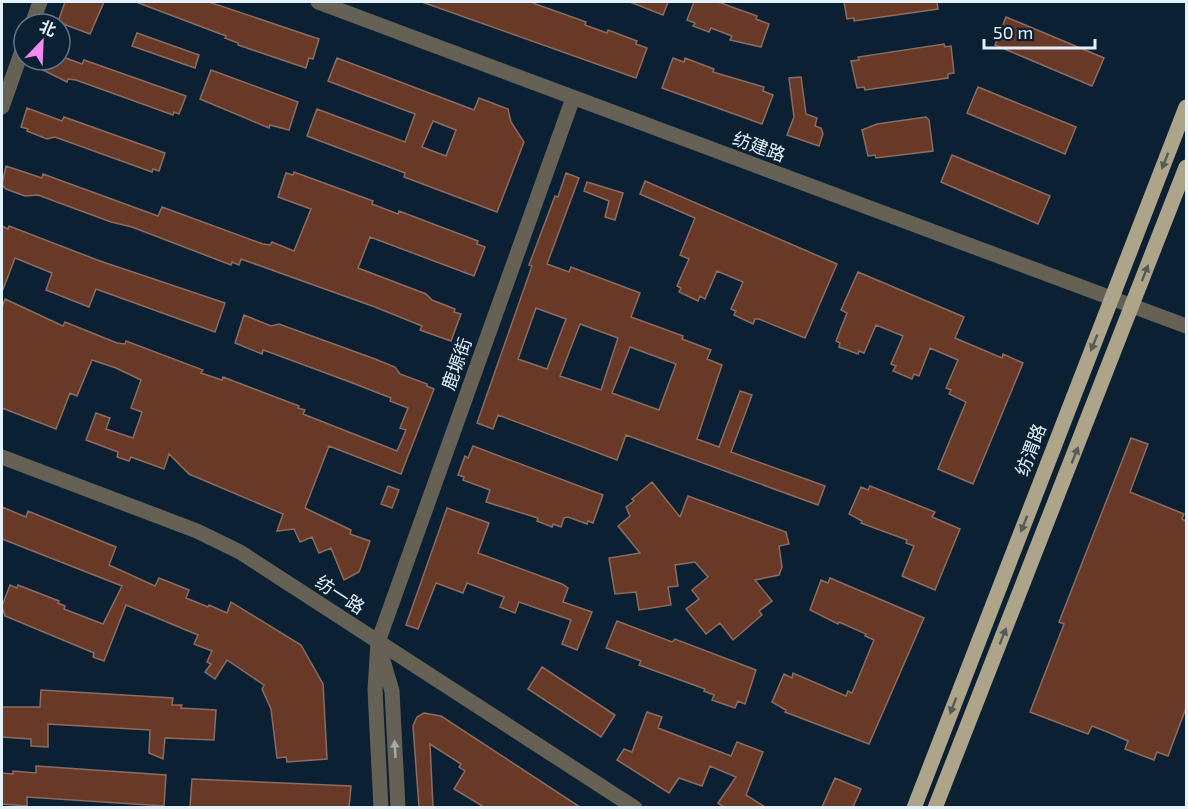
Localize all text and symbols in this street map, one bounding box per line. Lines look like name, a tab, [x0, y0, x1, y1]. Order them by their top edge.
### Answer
north arrow	[12, 12, 72, 72]
scale bar	[984, 12, 1095, 50]
text: 北	[37, 16, 59, 40]
text: 50 m	[993, 21, 1033, 43]
street label: 纺建路	[730, 126, 788, 166]
one-way arrow	[1160, 152, 1169, 170]
one-way arrow	[1141, 264, 1151, 282]
one-way arrow	[1089, 334, 1099, 352]
street label: 鹿塬街	[436, 335, 476, 393]
street label: 纺渭路	[1010, 420, 1050, 479]
one-way arrow	[1070, 445, 1080, 463]
one-way arrow	[1018, 516, 1028, 534]
street label: 纺一路	[312, 570, 369, 618]
one-way arrow	[999, 627, 1008, 645]
one-way arrow	[948, 697, 957, 715]
one-way arrow	[390, 740, 400, 759]

